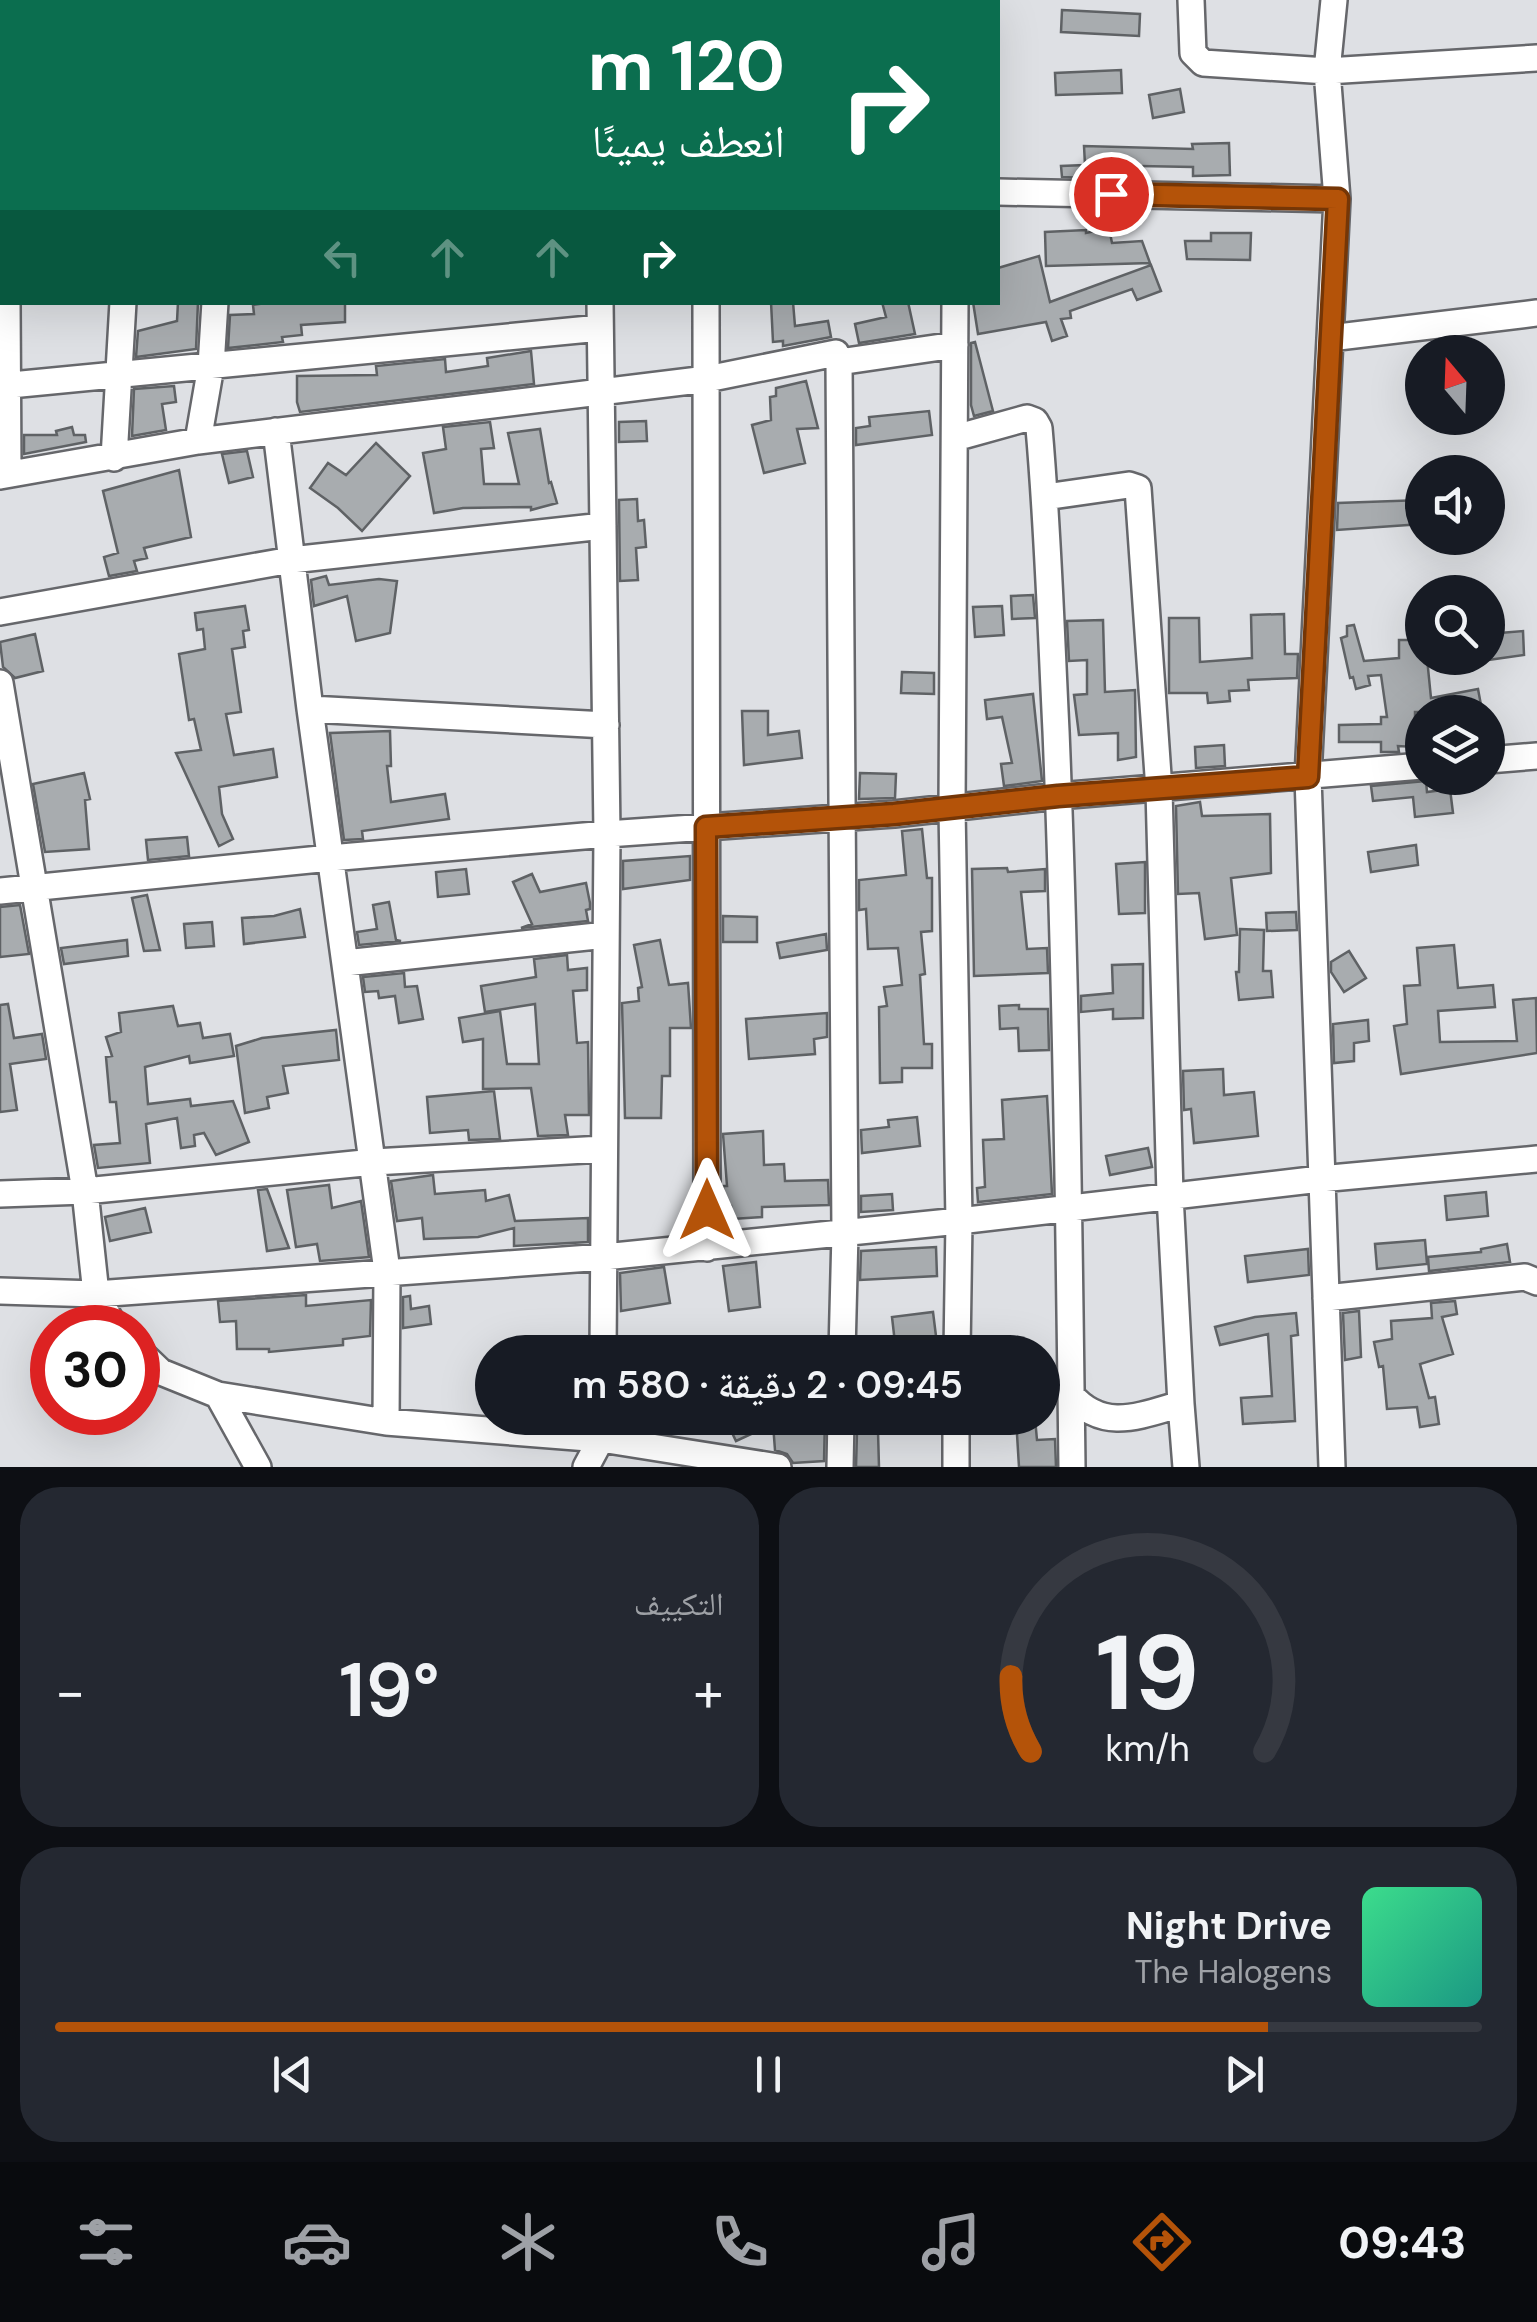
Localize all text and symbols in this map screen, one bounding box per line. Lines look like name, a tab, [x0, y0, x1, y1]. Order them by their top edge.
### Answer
text: 120 m	[588, 21, 785, 112]
icon: right	[820, 40, 950, 170]
text: انعطف يمينًا	[591, 112, 785, 171]
pin	[1069, 152, 1154, 237]
icon: arrive	[1084, 167, 1139, 222]
icon: left	[315, 230, 370, 285]
icon: ahead	[420, 230, 475, 285]
icon: ahead	[525, 230, 580, 285]
icon: right	[630, 230, 685, 285]
north arrow	[1405, 335, 1505, 435]
map controls	[1405, 335, 1505, 795]
button: sound	[1405, 455, 1505, 555]
button: search	[1405, 575, 1505, 675]
button: layers	[1405, 695, 1505, 795]
position arrow	[655, 1158, 759, 1262]
speed limit sign: 30	[30, 1305, 160, 1435]
text: 09:45 · 2 دقيقة · 580 m	[572, 1360, 963, 1410]
text: التكييف	[634, 1583, 724, 1625]
text: 19	[1096, 1606, 1200, 1741]
text: 19°	[339, 1642, 439, 1739]
text: −	[55, 1656, 85, 1728]
text: +	[693, 1656, 723, 1728]
text: km/h	[1106, 1726, 1190, 1772]
text: Night Drive	[1126, 1901, 1332, 1951]
text: The Halogens	[1134, 1951, 1332, 1993]
icon: previous	[265, 2047, 320, 2102]
icon: pause	[741, 2047, 796, 2102]
icon: next	[1217, 2047, 1272, 2102]
icon: filters	[71, 2207, 141, 2277]
icon: car	[282, 2207, 352, 2277]
icon: climate	[493, 2207, 563, 2277]
icon: phone	[705, 2207, 775, 2277]
icon: music	[916, 2207, 986, 2277]
icon: directions	[1127, 2207, 1197, 2277]
text: 09:43	[1338, 2213, 1466, 2272]

